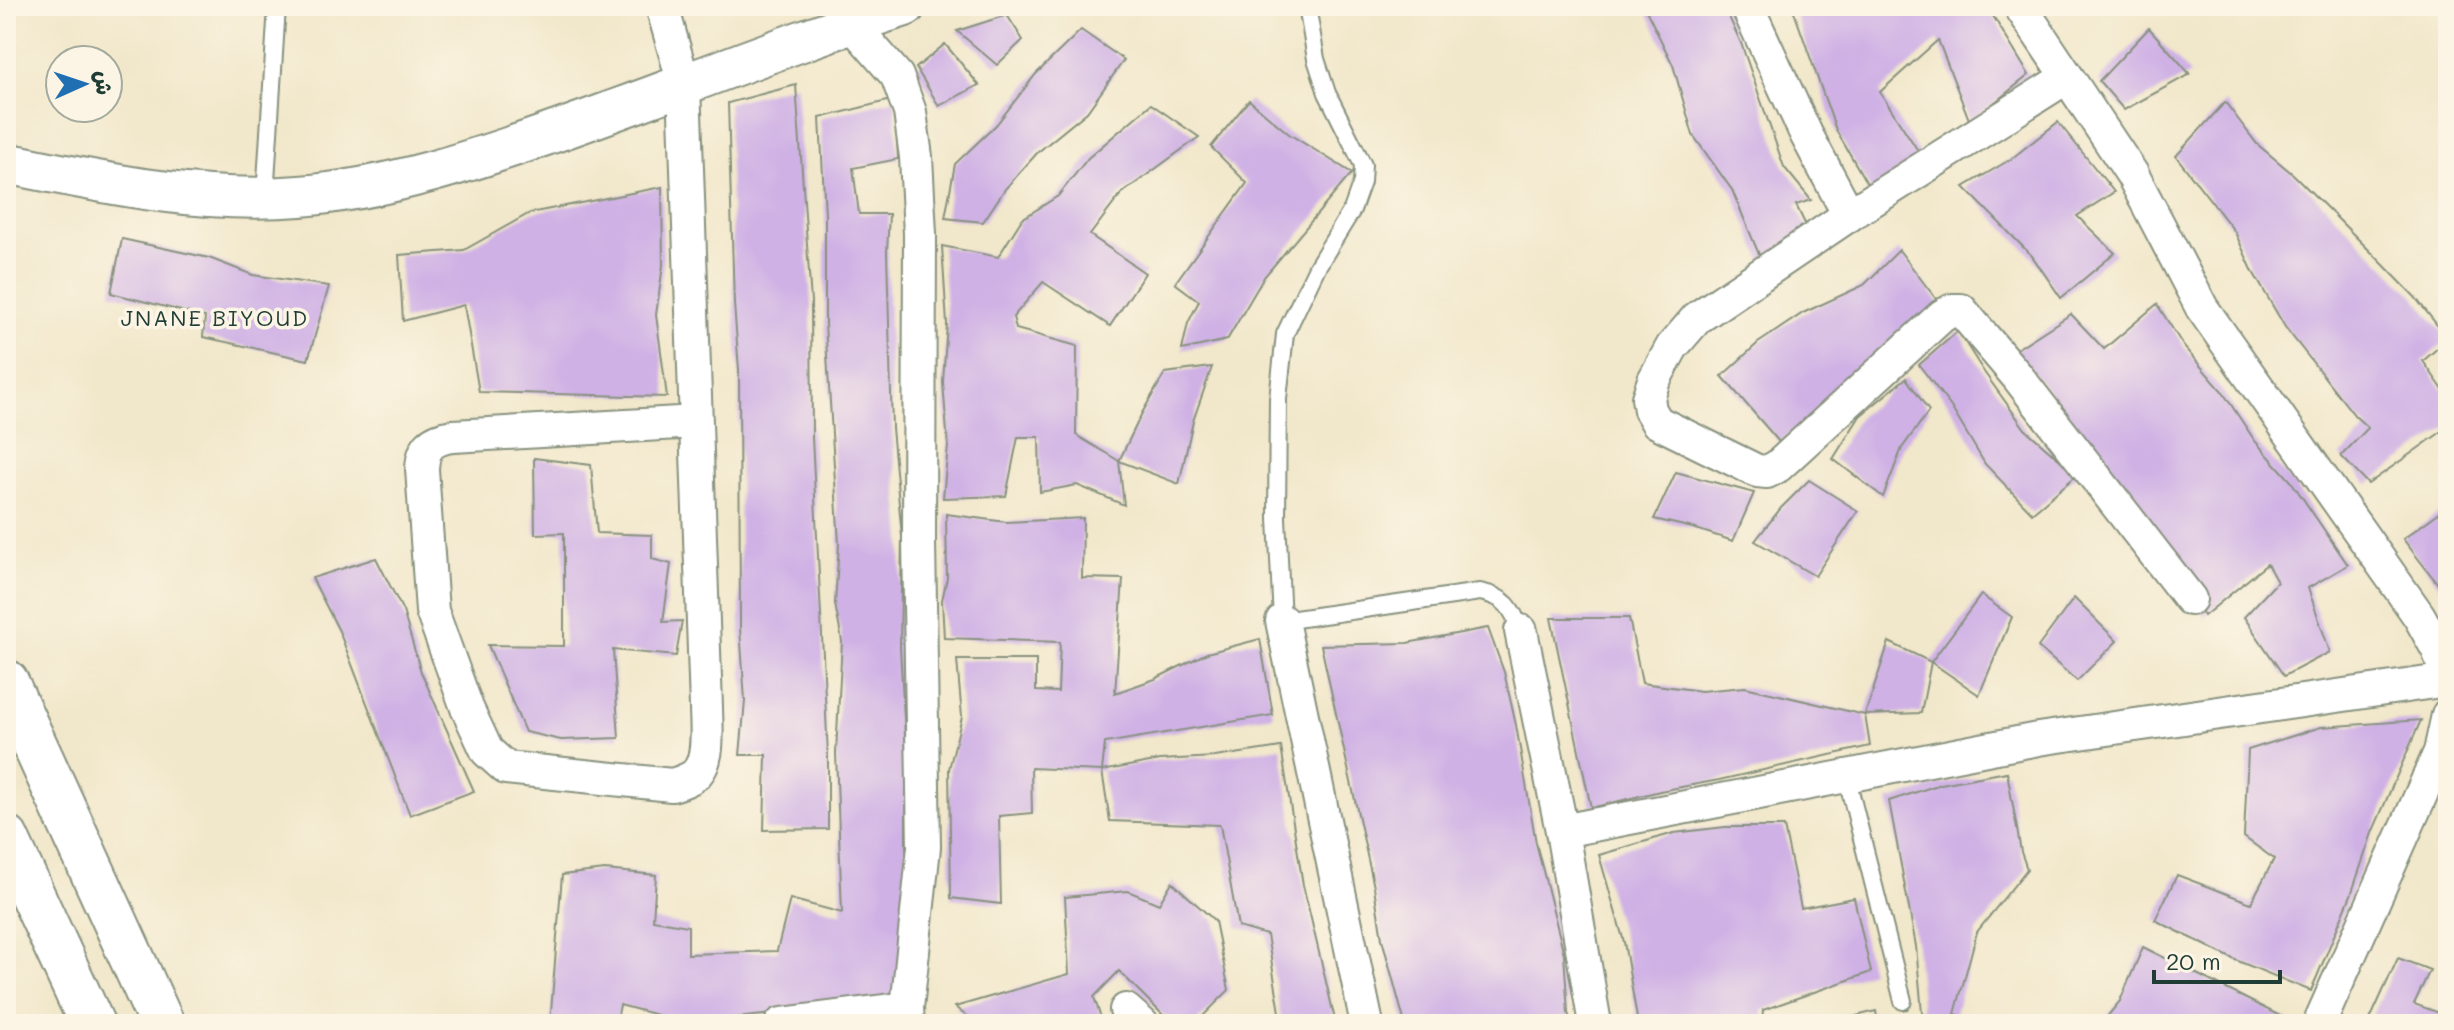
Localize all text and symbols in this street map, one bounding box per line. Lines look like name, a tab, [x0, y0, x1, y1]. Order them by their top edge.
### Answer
north arrow	[44, 44, 124, 124]
text: ش	[89, 70, 120, 96]
district label: JNANE BIYOUD	[121, 303, 309, 332]
scale bar	[2154, 934, 2280, 984]
text: 20 m	[2166, 945, 2221, 976]

